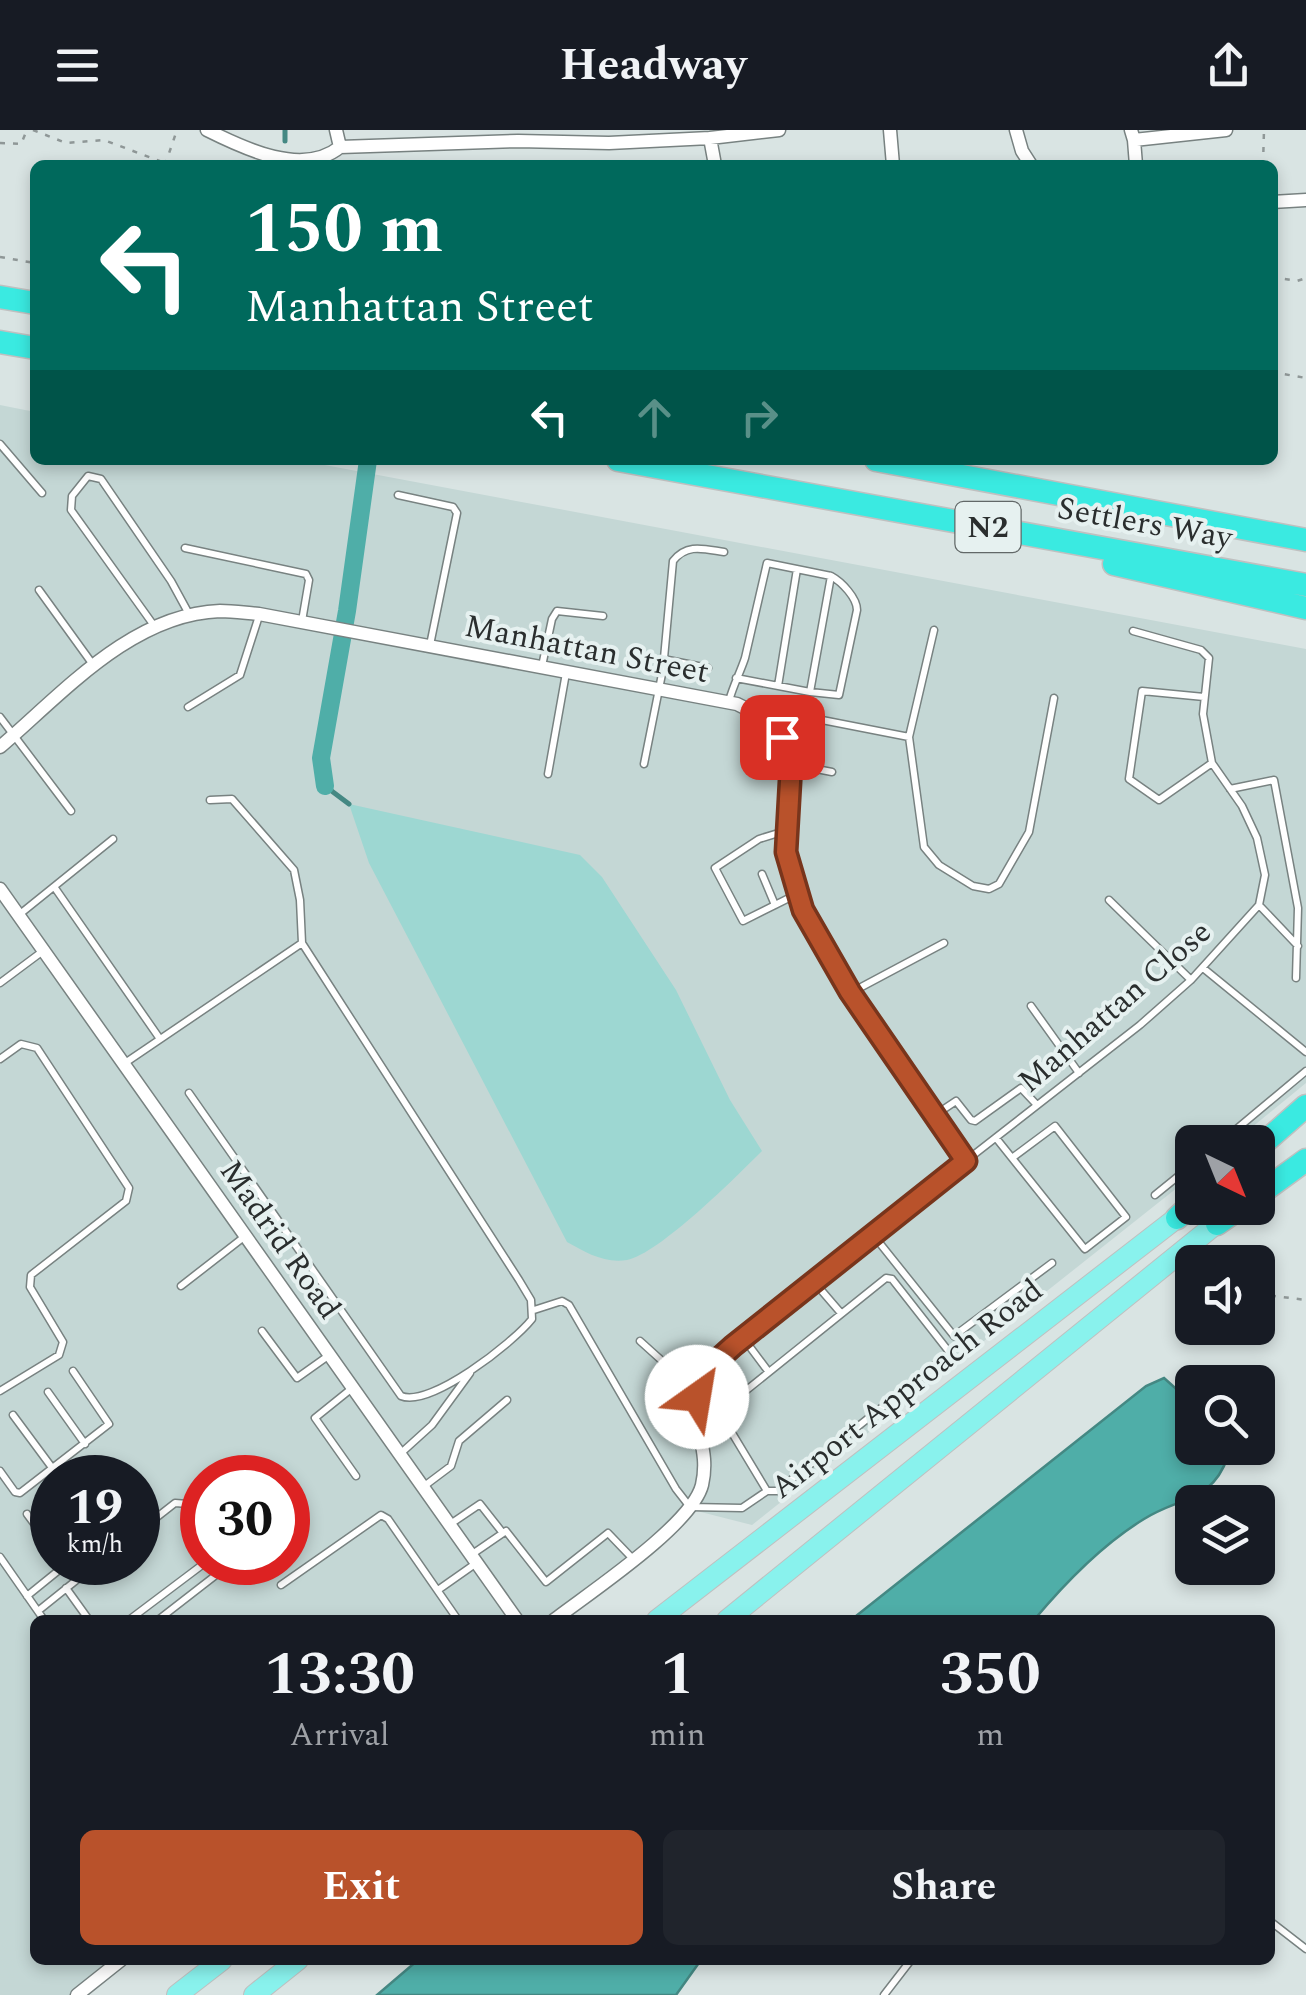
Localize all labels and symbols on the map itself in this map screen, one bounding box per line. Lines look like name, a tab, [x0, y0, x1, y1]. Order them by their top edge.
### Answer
street label: Settlers Way	[1053, 484, 1238, 563]
road number: N2	[956, 502, 1020, 552]
street label: Manhattan Street	[460, 602, 713, 697]
pin	[740, 695, 825, 780]
street label: Manhattan Close	[1007, 909, 1223, 1105]
north arrow	[1175, 1125, 1275, 1225]
street label: Madrid Road	[207, 1150, 353, 1330]
street label: Airport Approach Road	[760, 1267, 1054, 1511]
position arrow	[645, 1345, 749, 1449]
speed limit sign: 30	[180, 1455, 310, 1585]

